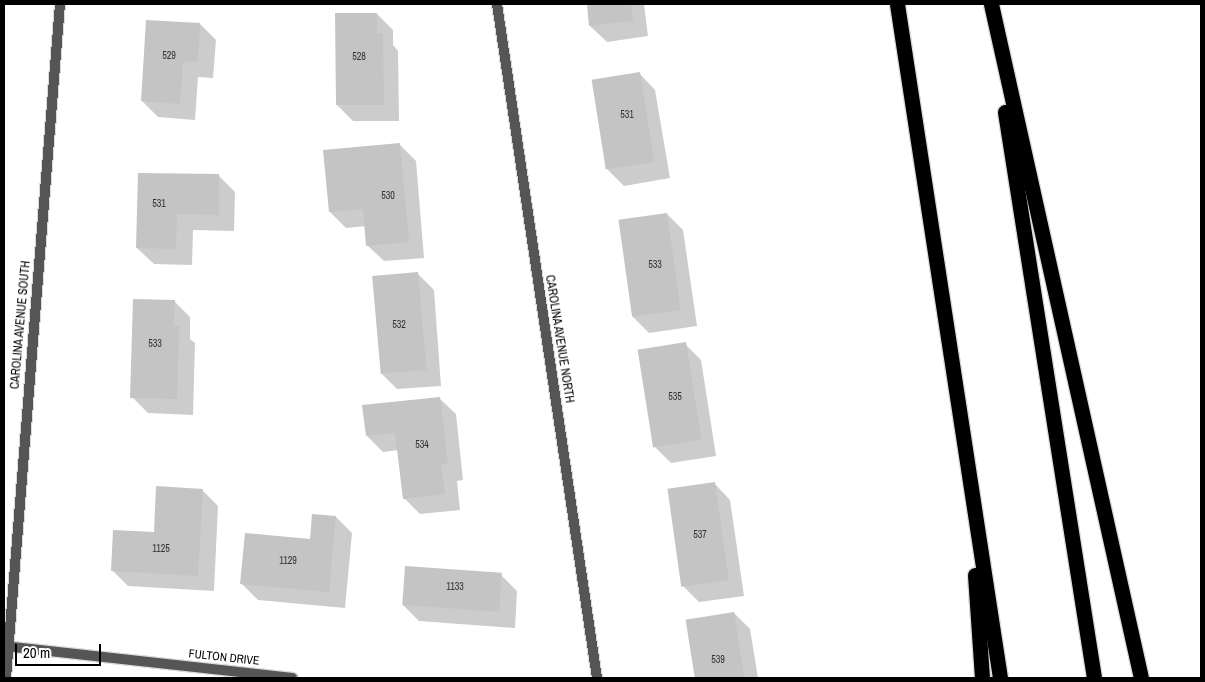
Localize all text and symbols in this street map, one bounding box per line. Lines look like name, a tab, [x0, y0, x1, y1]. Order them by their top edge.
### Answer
house number: 529	[162, 50, 176, 62]
house number: 528	[352, 51, 366, 63]
house number: 531	[620, 109, 634, 121]
house number: 530	[381, 190, 395, 202]
house number: 531	[152, 198, 166, 210]
house number: 533	[648, 259, 662, 271]
street label: CAROLINA AVENUE SOUTH	[8, 260, 34, 390]
street label: CAROLINA AVENUE NORTH	[542, 274, 576, 404]
house number: 532	[392, 319, 406, 331]
house number: 533	[148, 338, 162, 350]
house number: 535	[668, 391, 682, 403]
house number: 534	[415, 439, 429, 451]
house number: 537	[693, 529, 707, 541]
house number: 1125	[152, 543, 170, 555]
house number: 1129	[279, 555, 297, 567]
house number: 1133	[446, 581, 464, 593]
scale bar	[18, 634, 104, 666]
text: 20 m	[23, 642, 50, 663]
street label: FULTON DRIVE	[188, 647, 260, 669]
house number: 539	[711, 654, 725, 666]

